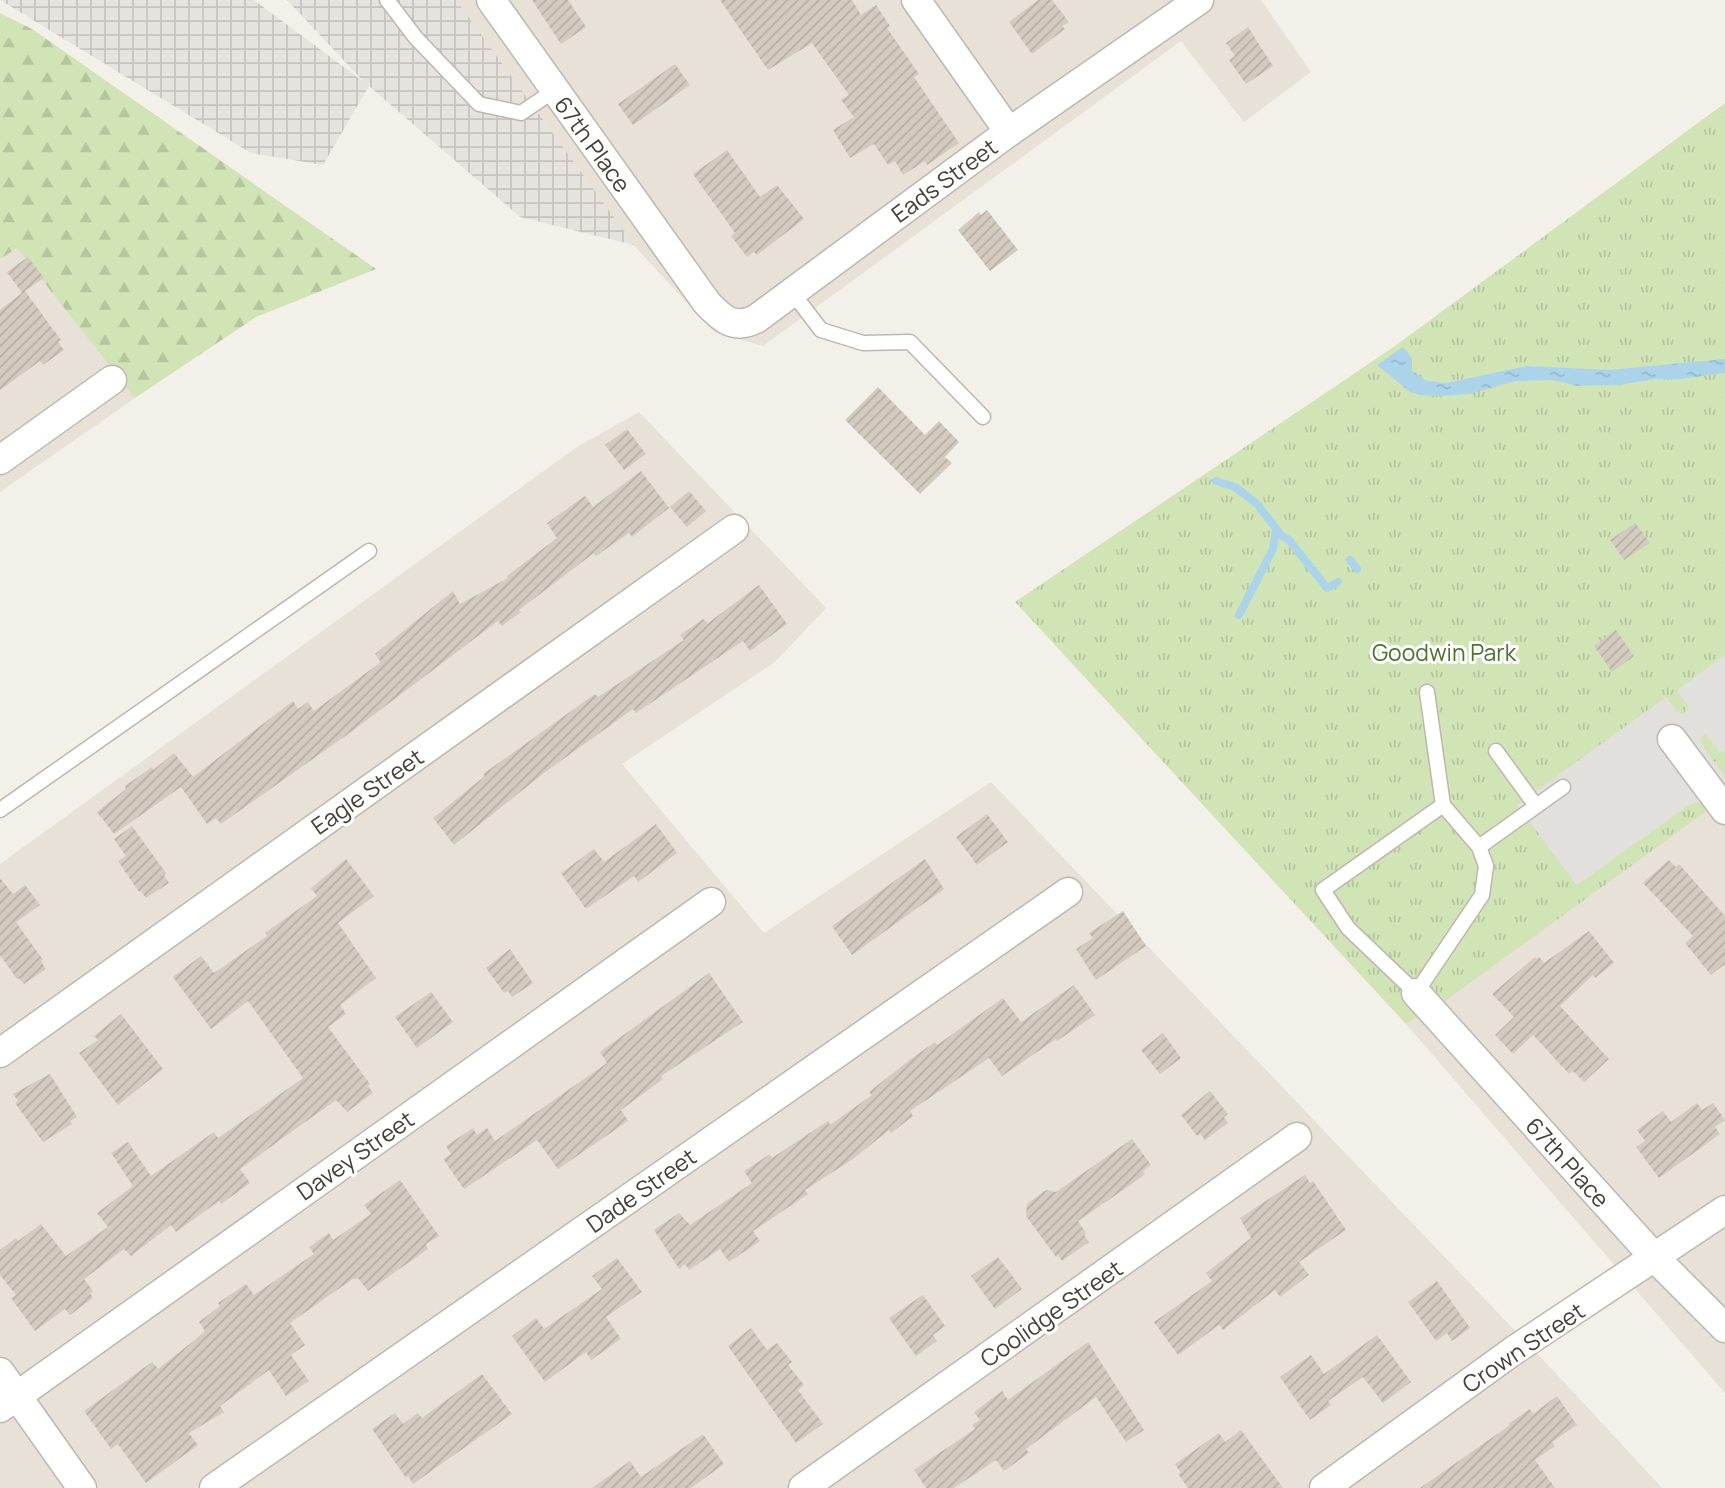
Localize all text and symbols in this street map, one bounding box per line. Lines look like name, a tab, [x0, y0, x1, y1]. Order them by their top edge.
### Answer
street label: 67th Place	[547, 90, 639, 198]
street label: Eads Street	[885, 131, 1003, 229]
park label: Goodwin Park	[1372, 636, 1517, 668]
street label: Eagle Street	[304, 740, 430, 842]
street label: Davey Street	[290, 1103, 420, 1207]
street label: 67th Place	[1519, 1110, 1617, 1214]
street label: Dade Street	[580, 1140, 702, 1240]
street label: Coolidge Street	[973, 1252, 1129, 1374]
street label: Crown Street	[1456, 1294, 1590, 1400]

